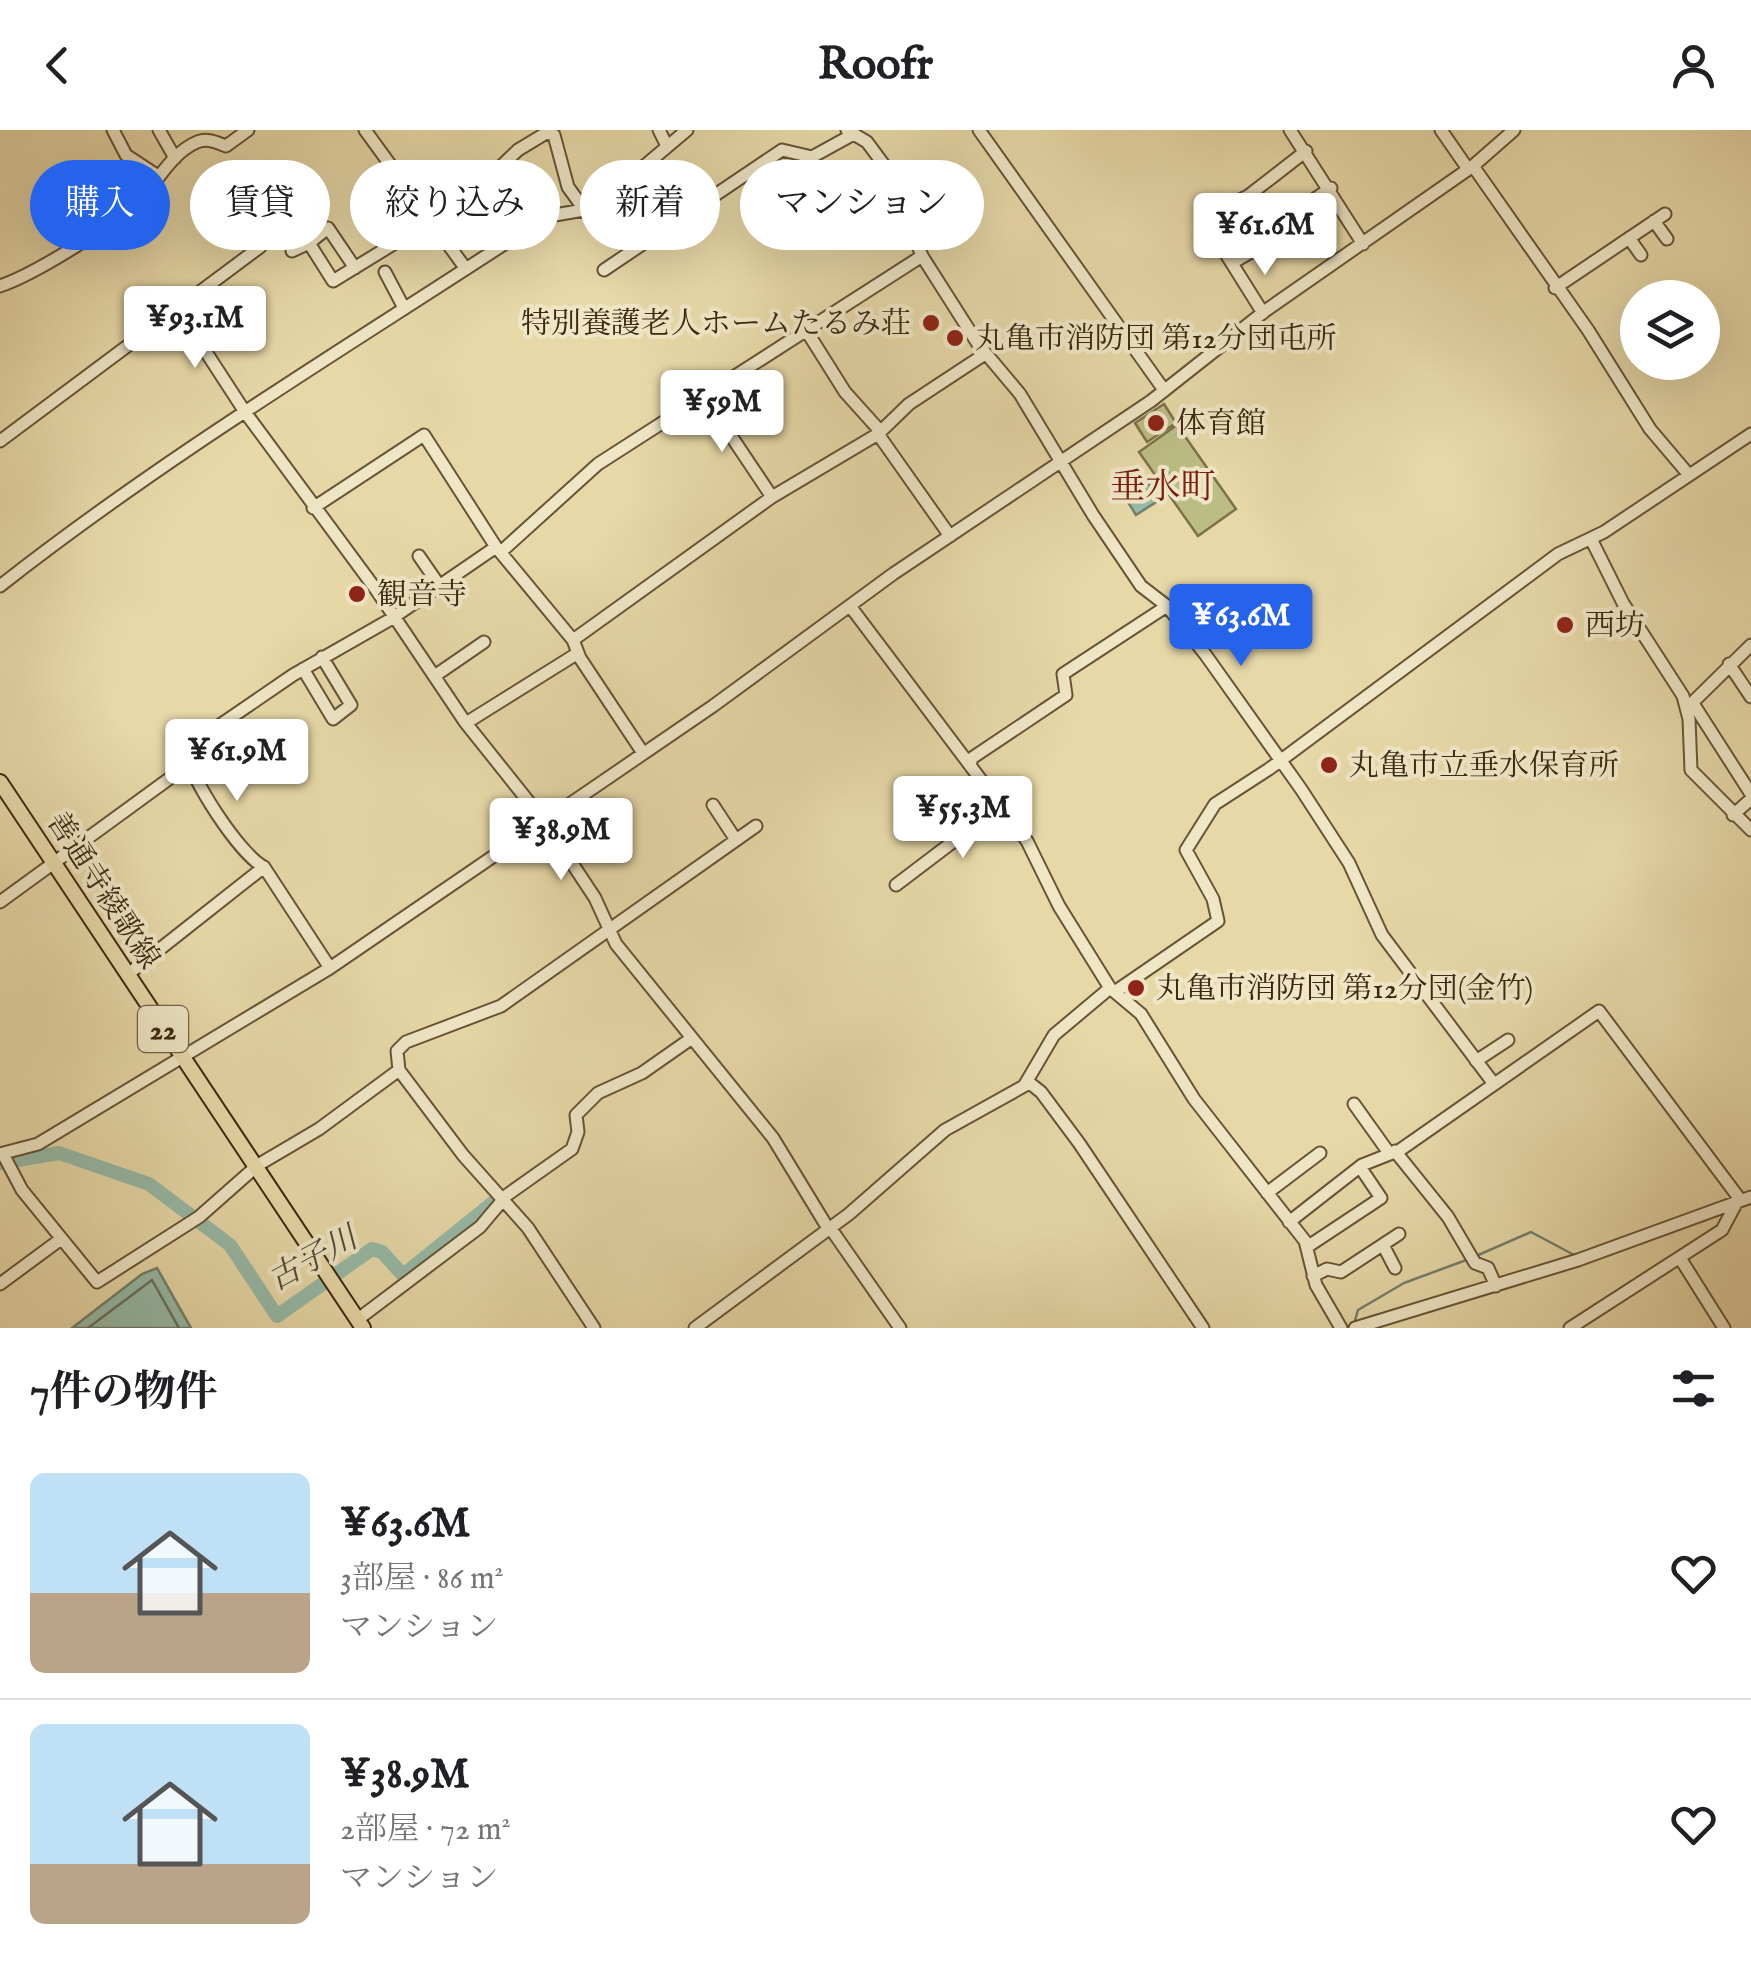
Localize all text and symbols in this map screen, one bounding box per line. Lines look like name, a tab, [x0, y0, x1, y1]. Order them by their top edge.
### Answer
text: Roofr	[818, 37, 933, 94]
icon: back	[30, 38, 85, 93]
icon: person	[1666, 38, 1721, 93]
chip: 購入	[30, 160, 170, 250]
chip: 賃貸	[190, 160, 330, 250]
chip: 絞り込み	[350, 160, 560, 250]
chip: 新着	[580, 160, 720, 250]
chip: マンション	[740, 160, 984, 250]
pin: ¥61.6M	[1184, 193, 1346, 278]
text: ¥61.6M	[1215, 205, 1315, 246]
map controls	[1620, 280, 1720, 380]
button: layers	[1620, 280, 1720, 380]
pin: ¥93.1M	[114, 286, 276, 371]
text: ¥93.1M	[146, 298, 244, 339]
place label: 特別養護老人ホームたるみ荘	[521, 306, 911, 344]
marker: 特別養護老人ホームたるみ荘	[920, 312, 942, 334]
place label: 丸亀市消防団 第12分団屯所	[975, 321, 1337, 359]
marker: 丸亀市消防団 第12分団屯所	[944, 327, 966, 349]
pin: ¥59M	[663, 370, 781, 455]
text: ¥59M	[683, 382, 761, 423]
place label: 体育館	[1176, 406, 1266, 444]
marker: 体育館	[1145, 412, 1167, 434]
district label: 垂水町	[1110, 466, 1216, 511]
place label: 観音寺	[377, 577, 467, 615]
marker: 観音寺	[346, 583, 368, 605]
pin: ¥63.6M	[1160, 584, 1322, 669]
text: ¥63.6M	[1191, 596, 1291, 637]
place label: 西坊	[1585, 608, 1645, 646]
marker: 西坊	[1554, 614, 1576, 636]
pin: ¥61.9M	[156, 719, 318, 804]
text: ¥61.9M	[187, 731, 287, 772]
place label: 丸亀市立垂水保育所	[1349, 748, 1619, 786]
marker: 丸亀市立垂水保育所	[1318, 754, 1340, 776]
pin: ¥55.3M	[882, 776, 1044, 861]
text: ¥55.3M	[915, 788, 1011, 829]
pin: ¥38.9M	[480, 798, 642, 883]
street label: 善通寺綾歌線	[37, 805, 167, 977]
text: ¥38.9M	[512, 810, 610, 851]
place label: 丸亀市消防団 第12分団(金竹)	[1156, 971, 1533, 1009]
marker: 丸亀市消防団 第12分団(金竹)	[1125, 977, 1147, 999]
road number: 22	[138, 1006, 188, 1052]
water label: 古子川	[261, 1218, 368, 1301]
icon: filters	[1666, 1361, 1721, 1416]
text: 7件の物件	[30, 1367, 218, 1420]
text: ¥63.6M	[340, 1498, 470, 1551]
icon: home	[110, 1513, 230, 1633]
icon: heart	[1666, 1546, 1721, 1601]
text: 3部屋 · 86 m²	[340, 1559, 504, 1600]
text: マンション	[340, 1608, 499, 1649]
text: ¥38.9M	[340, 1749, 470, 1802]
icon: home	[110, 1764, 230, 1884]
icon: heart	[1666, 1797, 1721, 1852]
text: 2部屋 · 72 m²	[340, 1810, 511, 1851]
text: マンション	[340, 1859, 499, 1900]

